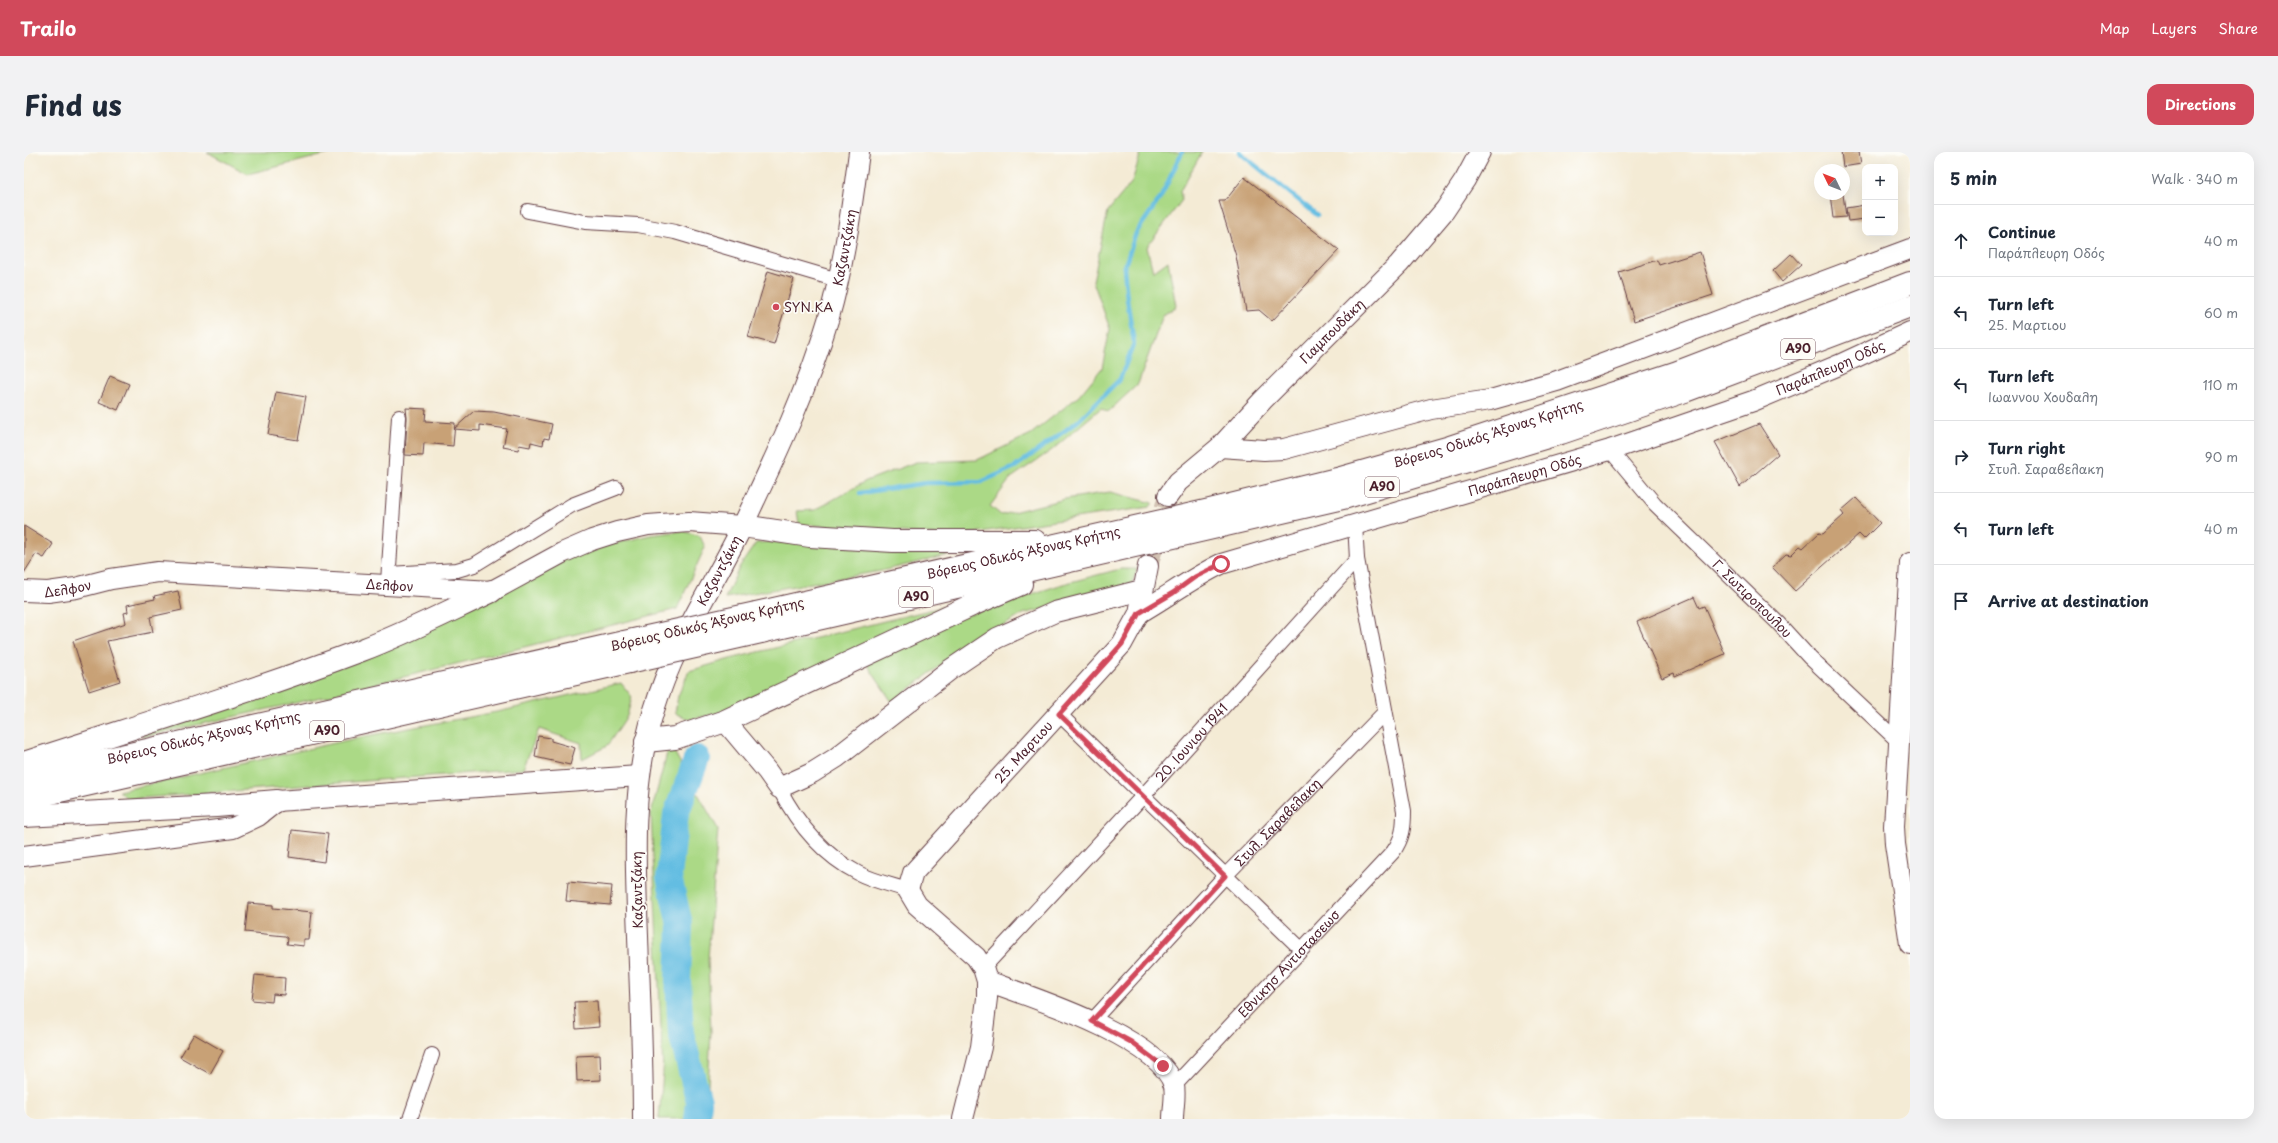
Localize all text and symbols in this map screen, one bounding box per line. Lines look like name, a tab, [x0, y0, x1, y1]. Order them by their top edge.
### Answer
text: Trailo	[20, 14, 76, 42]
text: Map	[2100, 18, 2130, 39]
text: Layers	[2152, 18, 2197, 39]
text: Share	[2219, 18, 2258, 39]
text: Find us	[24, 83, 122, 126]
button: Directions	[2147, 84, 2254, 125]
north arrow	[1814, 164, 1850, 200]
map controls	[1862, 164, 1898, 236]
button: +	[1862, 164, 1898, 200]
text: 5 min	[1950, 165, 1997, 191]
text: Walk · 340 m	[2151, 169, 2238, 188]
button: −	[1862, 200, 1898, 236]
street label: Καζαντζάκη	[827, 208, 860, 288]
text: Continue	[1988, 220, 2056, 243]
icon: ahead	[1950, 230, 1972, 252]
text: 40 m	[2204, 231, 2238, 250]
text: Παράπλευρη Οδός	[1988, 243, 2105, 262]
text: Turn left	[1988, 292, 2054, 315]
street label: Γιαμπουδάκη	[1295, 294, 1368, 367]
place label: SYN.KA	[784, 297, 833, 316]
marker: SYN.KA	[771, 302, 781, 312]
icon: left	[1950, 302, 1972, 324]
text: 60 m	[2204, 303, 2238, 322]
text: 25. Μαρτιου	[1988, 315, 2066, 334]
street label: Παράπλευρη Οδός	[1773, 335, 1888, 399]
road number: Α90	[1781, 339, 1815, 359]
text: Turn left	[1988, 364, 2054, 387]
icon: left	[1950, 374, 1972, 396]
text: 110 m	[2203, 375, 2238, 394]
text: Ιωαννου Χουδαλη	[1988, 387, 2098, 406]
street label: Βόρειος Οδικός Άξονας Κρήτης	[1391, 394, 1586, 472]
text: Turn right	[1988, 436, 2065, 459]
icon: right	[1950, 446, 1972, 468]
text: 90 m	[2205, 447, 2238, 466]
street label: Παράπλευρη Οδός	[1466, 449, 1584, 500]
text: Στυλ. Σαραβελακη	[1988, 459, 2104, 478]
road number: Α90	[1365, 477, 1399, 497]
text: Turn left	[1988, 517, 2054, 540]
icon: left	[1950, 518, 1972, 540]
text: 40 m	[2204, 519, 2238, 538]
street label: Βόρειος Οδικός Άξονας Κρήτης	[924, 521, 1122, 583]
street label: Καζαντζάκη	[692, 532, 745, 609]
route start	[1212, 555, 1230, 573]
street label: Γ. Σωτιροπουλου	[1709, 555, 1797, 642]
street label: Δελφον	[43, 574, 93, 601]
street label: Δελφον	[365, 574, 414, 596]
road number: Α90	[899, 587, 933, 607]
text: Arrive at destination	[1988, 589, 2149, 612]
icon: arrive	[1950, 590, 1972, 612]
street label: Βόρειος Οδικός Άξονας Κρήτης	[608, 592, 806, 655]
street label: 20. Ιουνιου 1941	[1150, 699, 1232, 786]
street label: Βόρειος Οδικός Άξονας Κρήτης	[104, 706, 302, 768]
street label: 25. Μαρτιου	[990, 716, 1057, 787]
road number: Α90	[310, 721, 344, 741]
street label: Στυλ. Σαραβελακη	[1230, 774, 1325, 870]
street label: Καζαντζάκη	[626, 851, 647, 929]
street label: Εθνικησ Αντιστασεωσ	[1233, 905, 1344, 1021]
route end	[1154, 1057, 1172, 1075]

